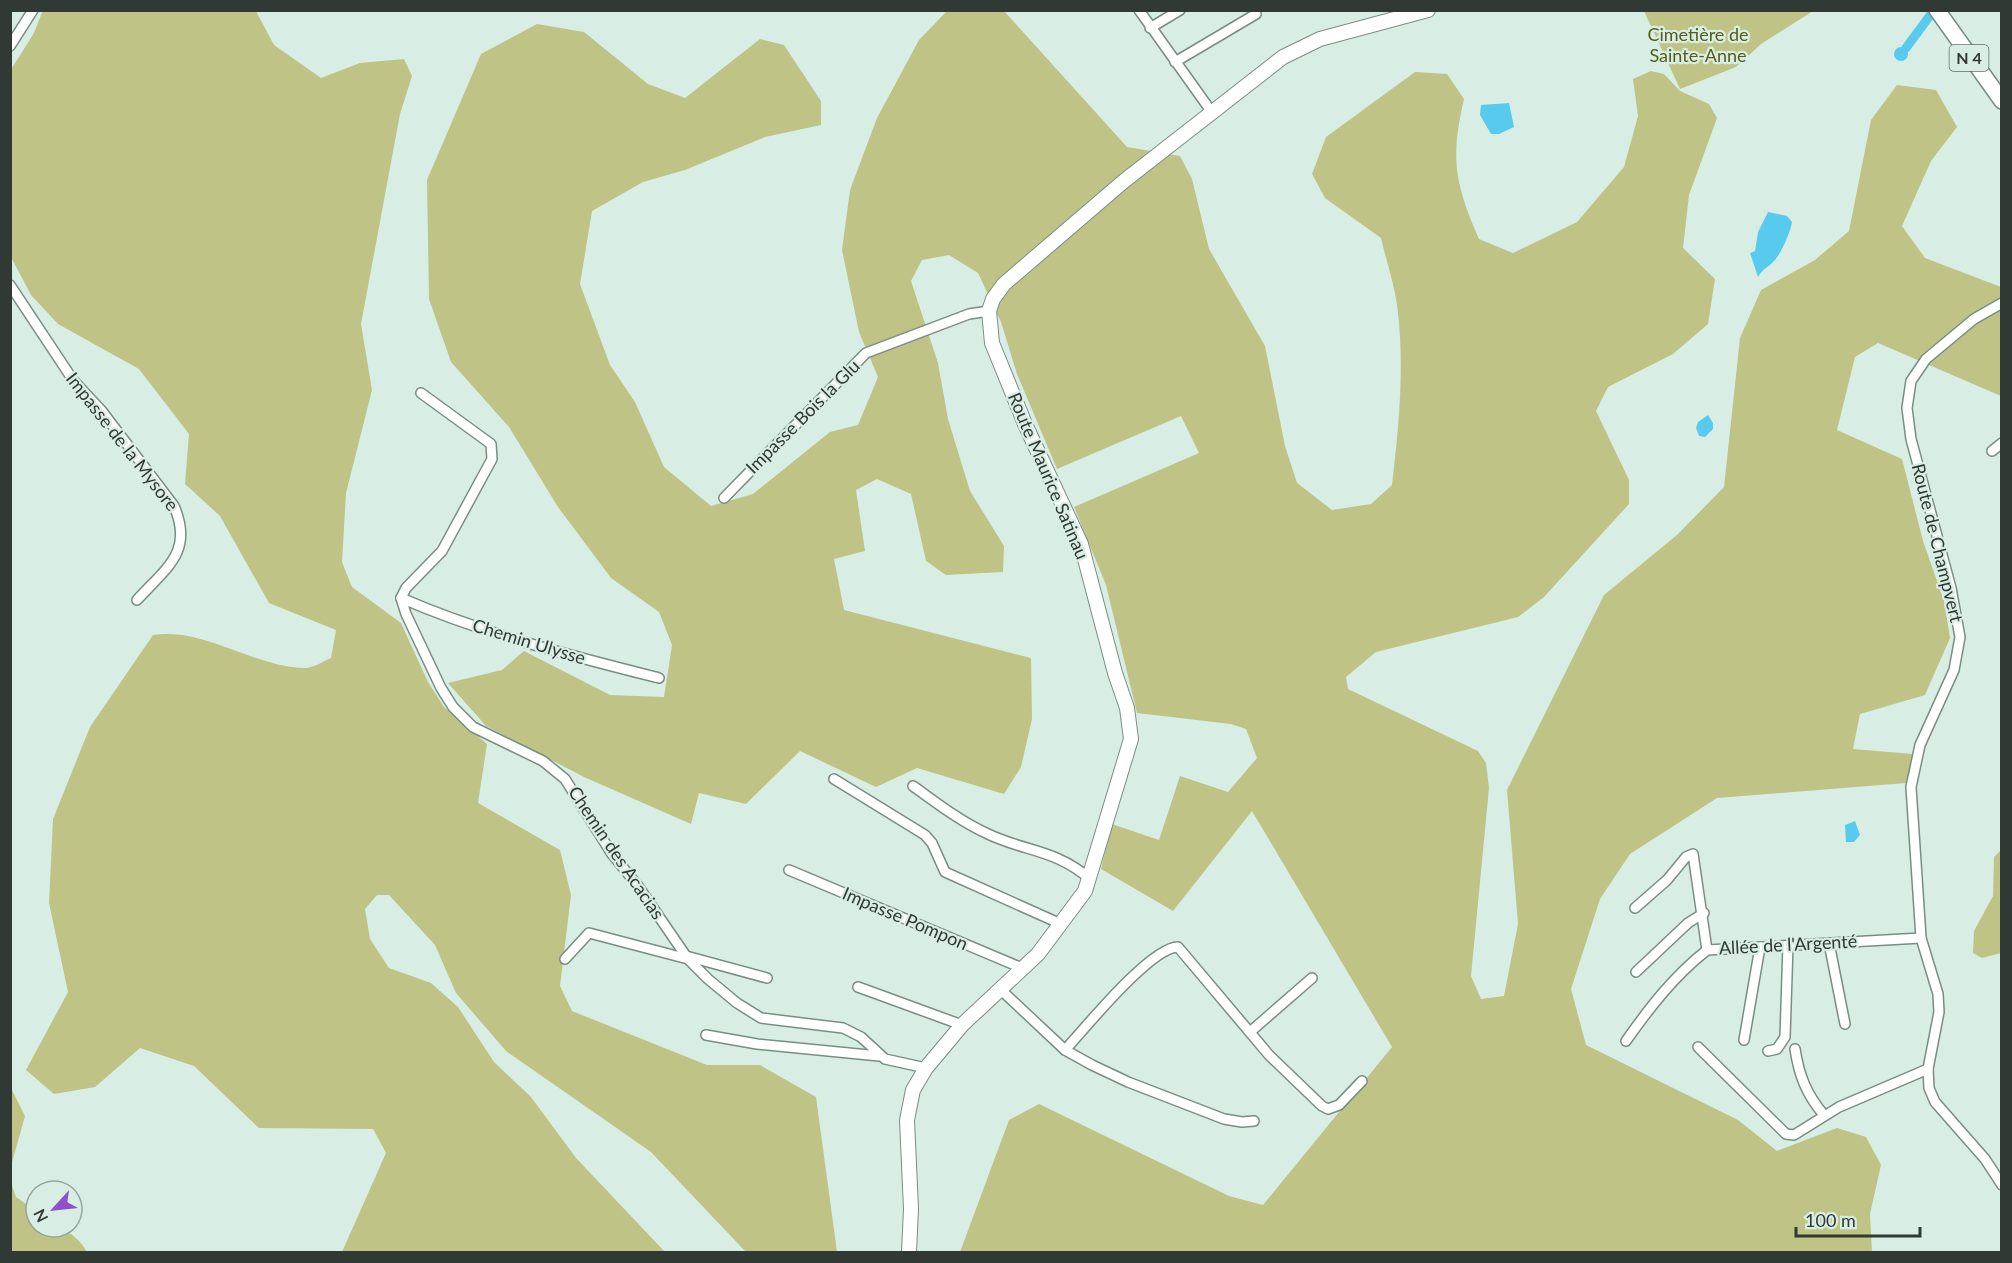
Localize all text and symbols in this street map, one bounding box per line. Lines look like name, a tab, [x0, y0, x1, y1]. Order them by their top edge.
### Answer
park label: Cimetière de Sainte-Anne	[1647, 23, 1749, 66]
road number: N 4	[1950, 45, 1988, 71]
street label: Impasse Bois la Glu	[741, 355, 864, 478]
street label: Impasse de la Mysore	[62, 368, 184, 515]
street label: Route Maurice Satinau	[1004, 389, 1094, 562]
street label: Route de Champvert	[1908, 461, 1968, 625]
street label: Chemin Ulysse	[470, 613, 588, 669]
street label: Chemin des Acacias	[564, 782, 670, 923]
street label: Impasse Pompon	[839, 882, 971, 954]
street label: Allée de l'Argenté	[1718, 929, 1858, 959]
north arrow	[24, 1179, 84, 1239]
scale bar	[1796, 1200, 1920, 1238]
text: N	[29, 1206, 51, 1226]
text: 100 m	[1805, 1209, 1856, 1231]

